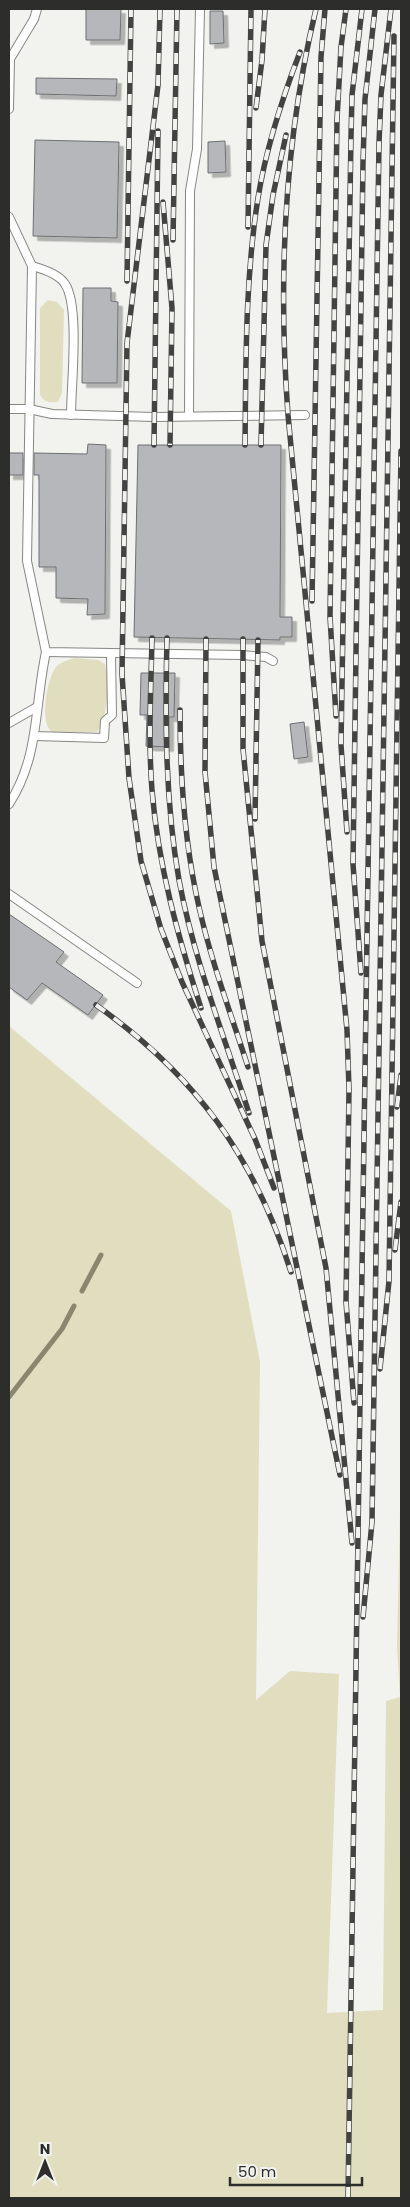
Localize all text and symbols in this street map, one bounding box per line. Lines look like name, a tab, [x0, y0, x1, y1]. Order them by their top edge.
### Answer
north arrow	[20, 2137, 70, 2187]
text: N	[40, 2139, 50, 2159]
scale bar	[230, 2154, 362, 2186]
text: 50 m	[238, 2161, 276, 2182]

